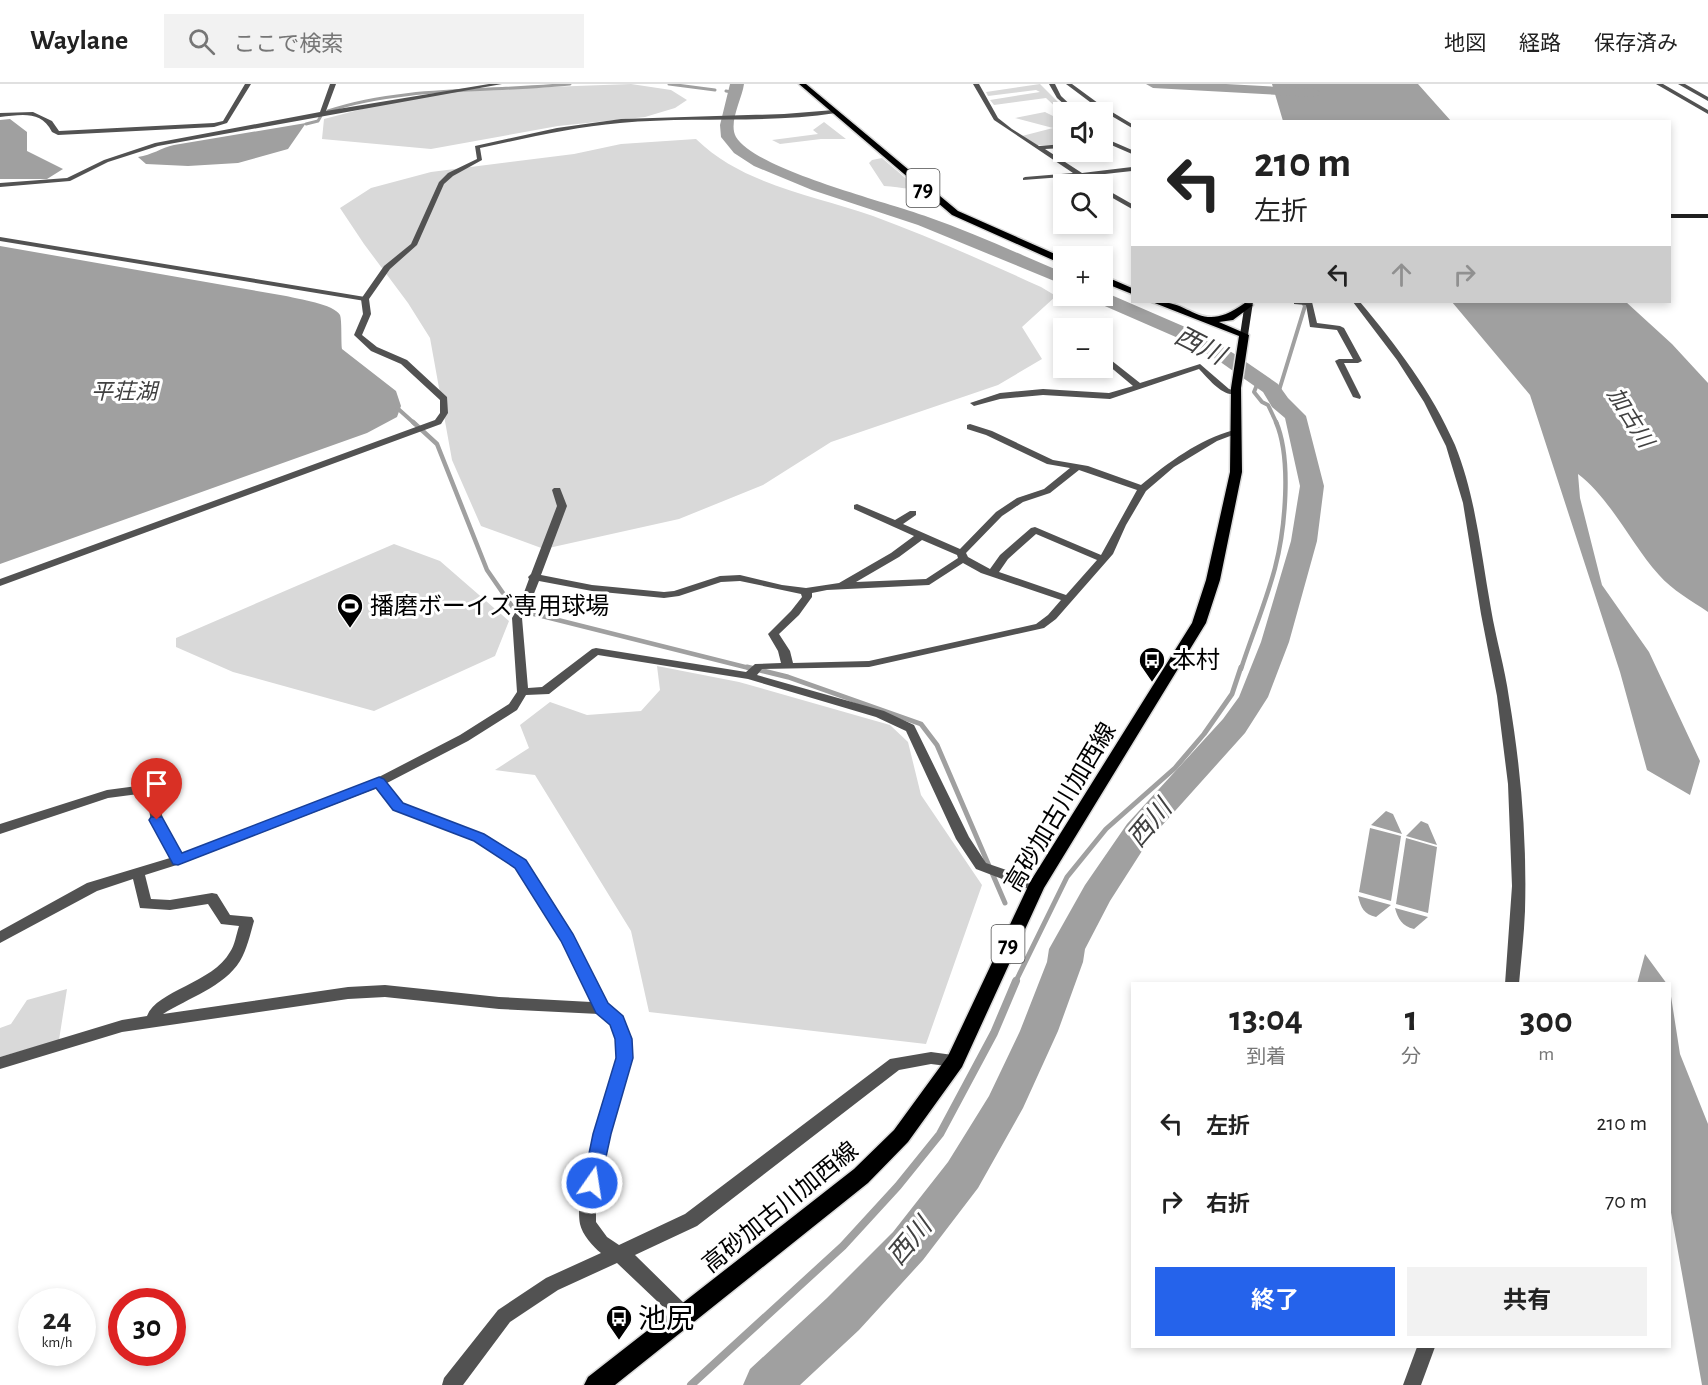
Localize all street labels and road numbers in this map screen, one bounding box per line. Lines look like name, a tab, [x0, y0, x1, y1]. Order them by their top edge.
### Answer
road number: 79	[906, 169, 940, 207]
street label: 高砂加古川加西線	[999, 718, 1121, 896]
road number: 79	[992, 925, 1024, 963]
street label: 高砂加古川加西線	[697, 1136, 863, 1278]

